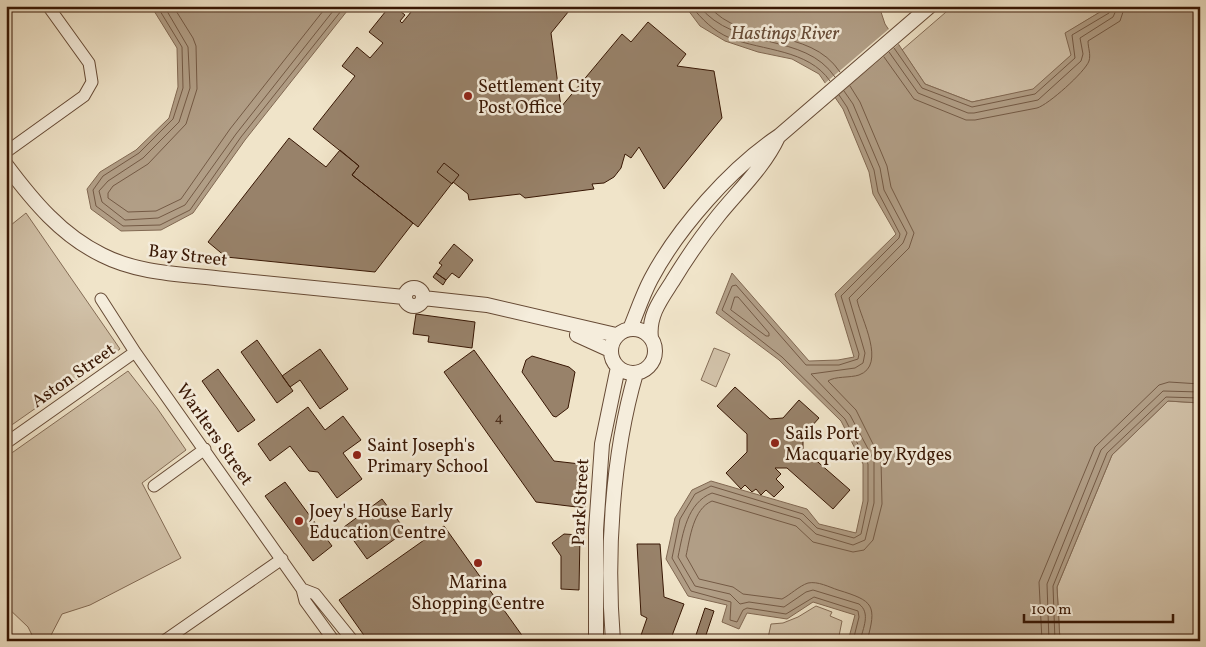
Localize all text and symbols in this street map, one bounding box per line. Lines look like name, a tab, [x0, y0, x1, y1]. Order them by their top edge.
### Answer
water label: Hastings River	[731, 21, 840, 47]
place label: Settlement City Post Office	[478, 75, 601, 121]
marker: Settlement City Post Office	[462, 90, 474, 102]
street label: Bay Street	[147, 239, 229, 274]
street label: Aston Street	[27, 338, 121, 414]
street label: Warlters Street	[169, 379, 258, 491]
house number: 4	[495, 408, 504, 429]
place label: Sails Port Macquarie by Rydges	[785, 422, 952, 468]
place label: Saint Joseph's Primary School	[367, 434, 488, 480]
marker: Sails Port Macquarie by Rydges	[769, 437, 781, 449]
marker: Saint Joseph's Primary School	[351, 449, 363, 461]
street label: Park Street	[567, 458, 596, 546]
place label: Joey's House Early Education Centre	[309, 500, 453, 546]
marker: Joey's House Early Education Centre	[293, 515, 305, 527]
marker: Marina Shopping Centre	[472, 557, 484, 569]
place label: Marina Shopping Centre	[411, 571, 545, 617]
scale bar	[1024, 592, 1172, 624]
text: 100 m	[1031, 600, 1071, 621]

